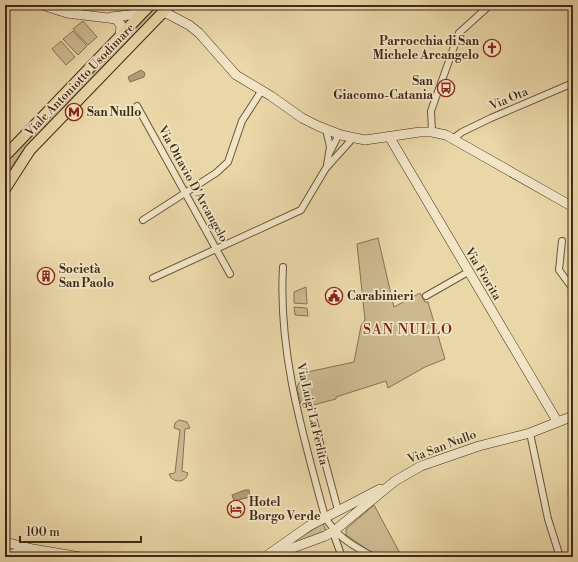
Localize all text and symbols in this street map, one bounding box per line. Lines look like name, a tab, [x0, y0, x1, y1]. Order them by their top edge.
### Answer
street label: Viale Antoniotto Usodimare	[22, 21, 138, 140]
place label: Parrocchia di San Michele Arcangelo	[373, 34, 480, 63]
church icon: Parrocchia di San Michele Arcangelo	[482, 38, 502, 58]
place label: San Giacomo-Catania	[333, 74, 434, 103]
bus stop icon: San Giacomo-Catania	[436, 78, 456, 98]
street label: Via Ota	[487, 84, 531, 114]
metro station icon: San Nullo	[64, 102, 84, 122]
place label: San Nullo	[87, 105, 141, 120]
street label: Via Ottavio D'Arcangelo	[154, 122, 231, 245]
street label: Via Fiorita	[461, 244, 505, 304]
place label: Società San Paolo	[59, 262, 114, 291]
building icon: Società San Paolo	[36, 266, 56, 286]
public building icon: Carabinieri	[324, 286, 344, 306]
place label: Carabinieri	[347, 289, 414, 304]
district label: SAN NULLO	[363, 321, 453, 339]
street label: Via Luigi La Ferlita	[293, 361, 331, 467]
street label: Via San Nullo	[405, 427, 479, 467]
place label: Hotel Borgo Verde	[249, 495, 321, 524]
hotel icon: Hotel Borgo Verde	[226, 499, 246, 519]
scale bar	[20, 518, 141, 544]
text: 100 m	[26, 525, 60, 540]

